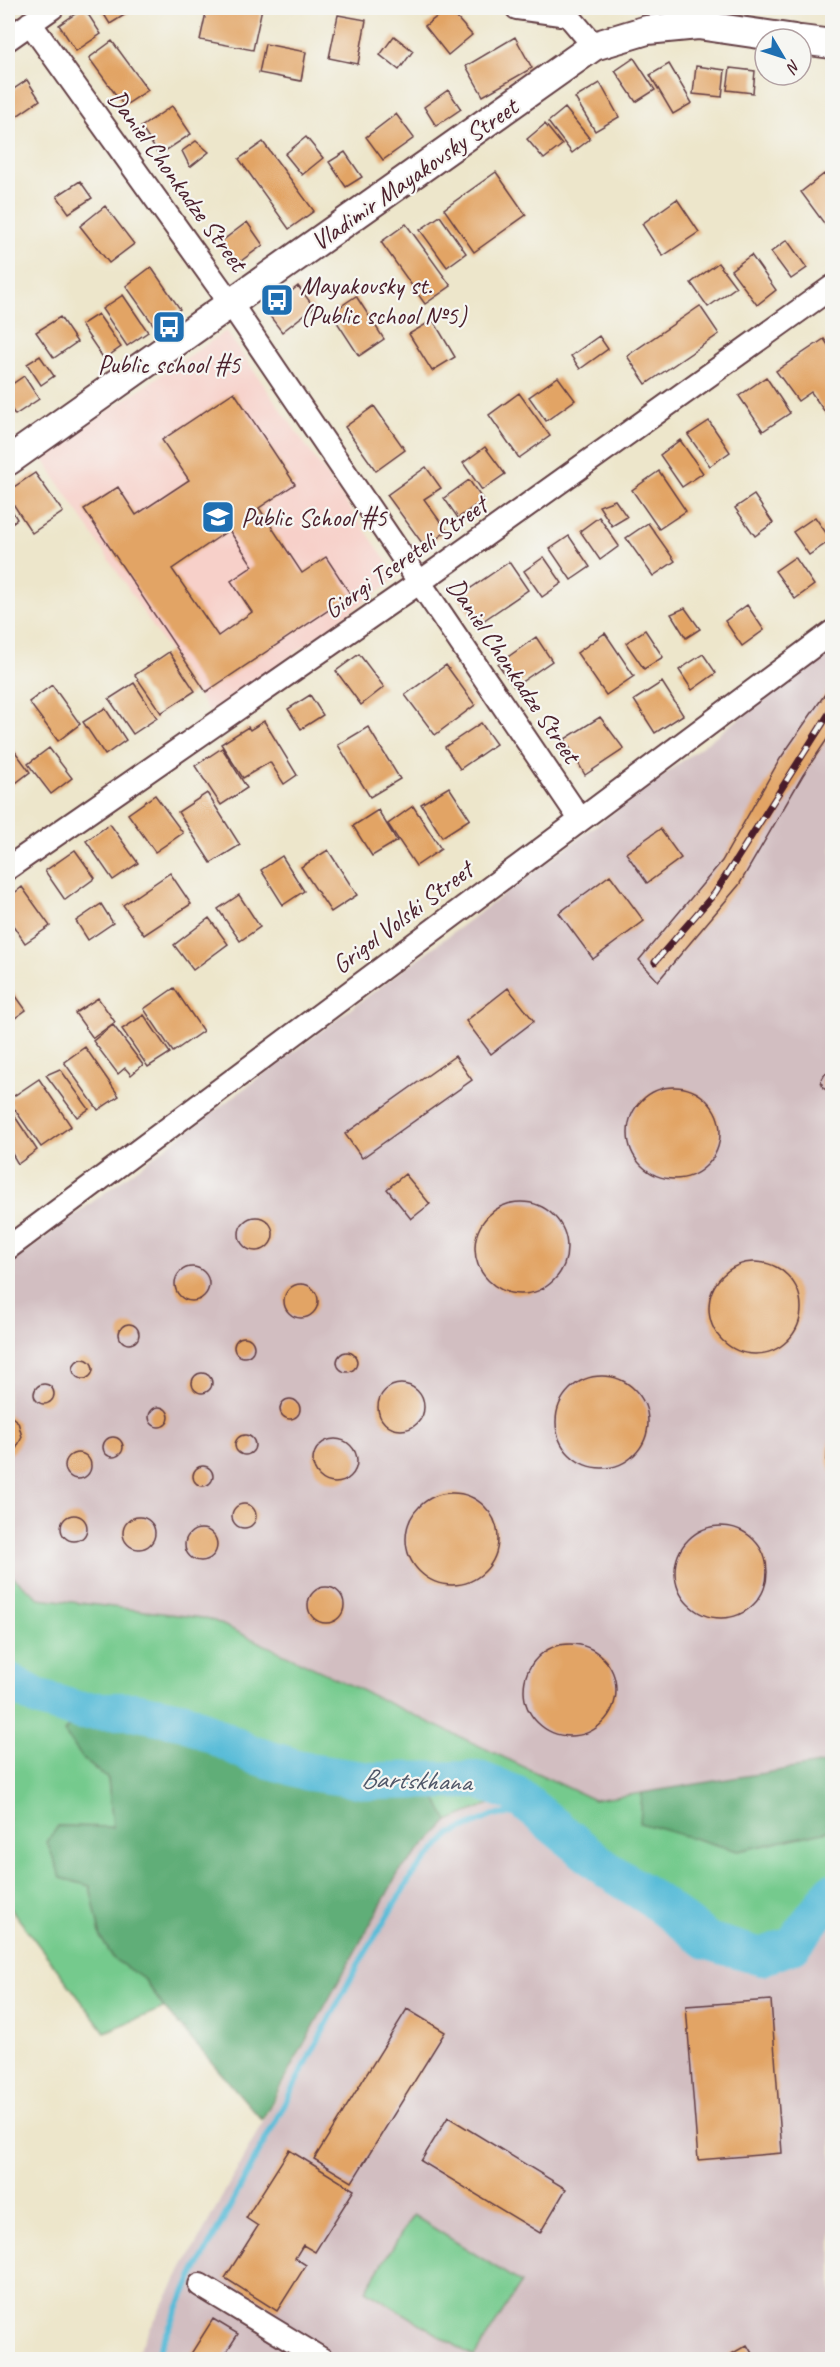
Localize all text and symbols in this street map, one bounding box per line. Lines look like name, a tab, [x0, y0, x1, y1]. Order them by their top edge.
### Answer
north arrow	[753, 27, 813, 87]
text: N	[781, 56, 805, 78]
street label: Daniel Chonkadze Street	[101, 83, 256, 279]
street label: Vladimir Mayakovsky Street	[305, 89, 526, 258]
place label: Mayakovsky st. (Public school №5)	[300, 269, 468, 332]
bus stop icon: Mayakovsky st. (Public school №5)	[259, 282, 295, 318]
bus stop icon: Public school #5	[151, 309, 187, 345]
place label: Public school #5	[98, 348, 241, 381]
street label: Giorgi Tsereteli Street	[317, 487, 496, 626]
school or university icon: Public School #5	[200, 499, 236, 535]
place label: Public School #5	[241, 501, 388, 534]
street label: Daniel Chonkadze Street	[439, 571, 589, 771]
street label: Grigol Volski Street	[325, 852, 482, 981]
water label: Bartskhana	[361, 1761, 474, 1799]

